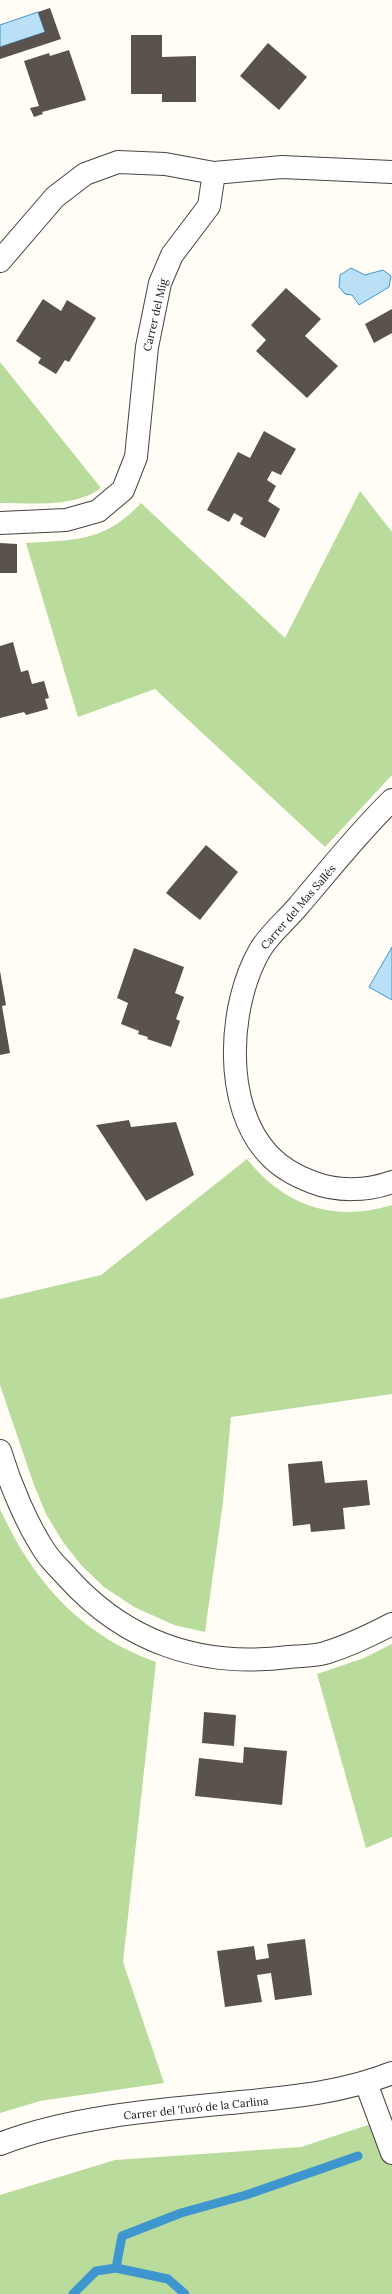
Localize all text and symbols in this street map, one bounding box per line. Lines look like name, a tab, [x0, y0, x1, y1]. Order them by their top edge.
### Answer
street label: Carrer del Mig	[140, 276, 170, 353]
street label: Carrer del Mas Sallés	[257, 862, 339, 952]
street label: Carrer del Turó de la Carlina	[123, 2093, 270, 2123]

